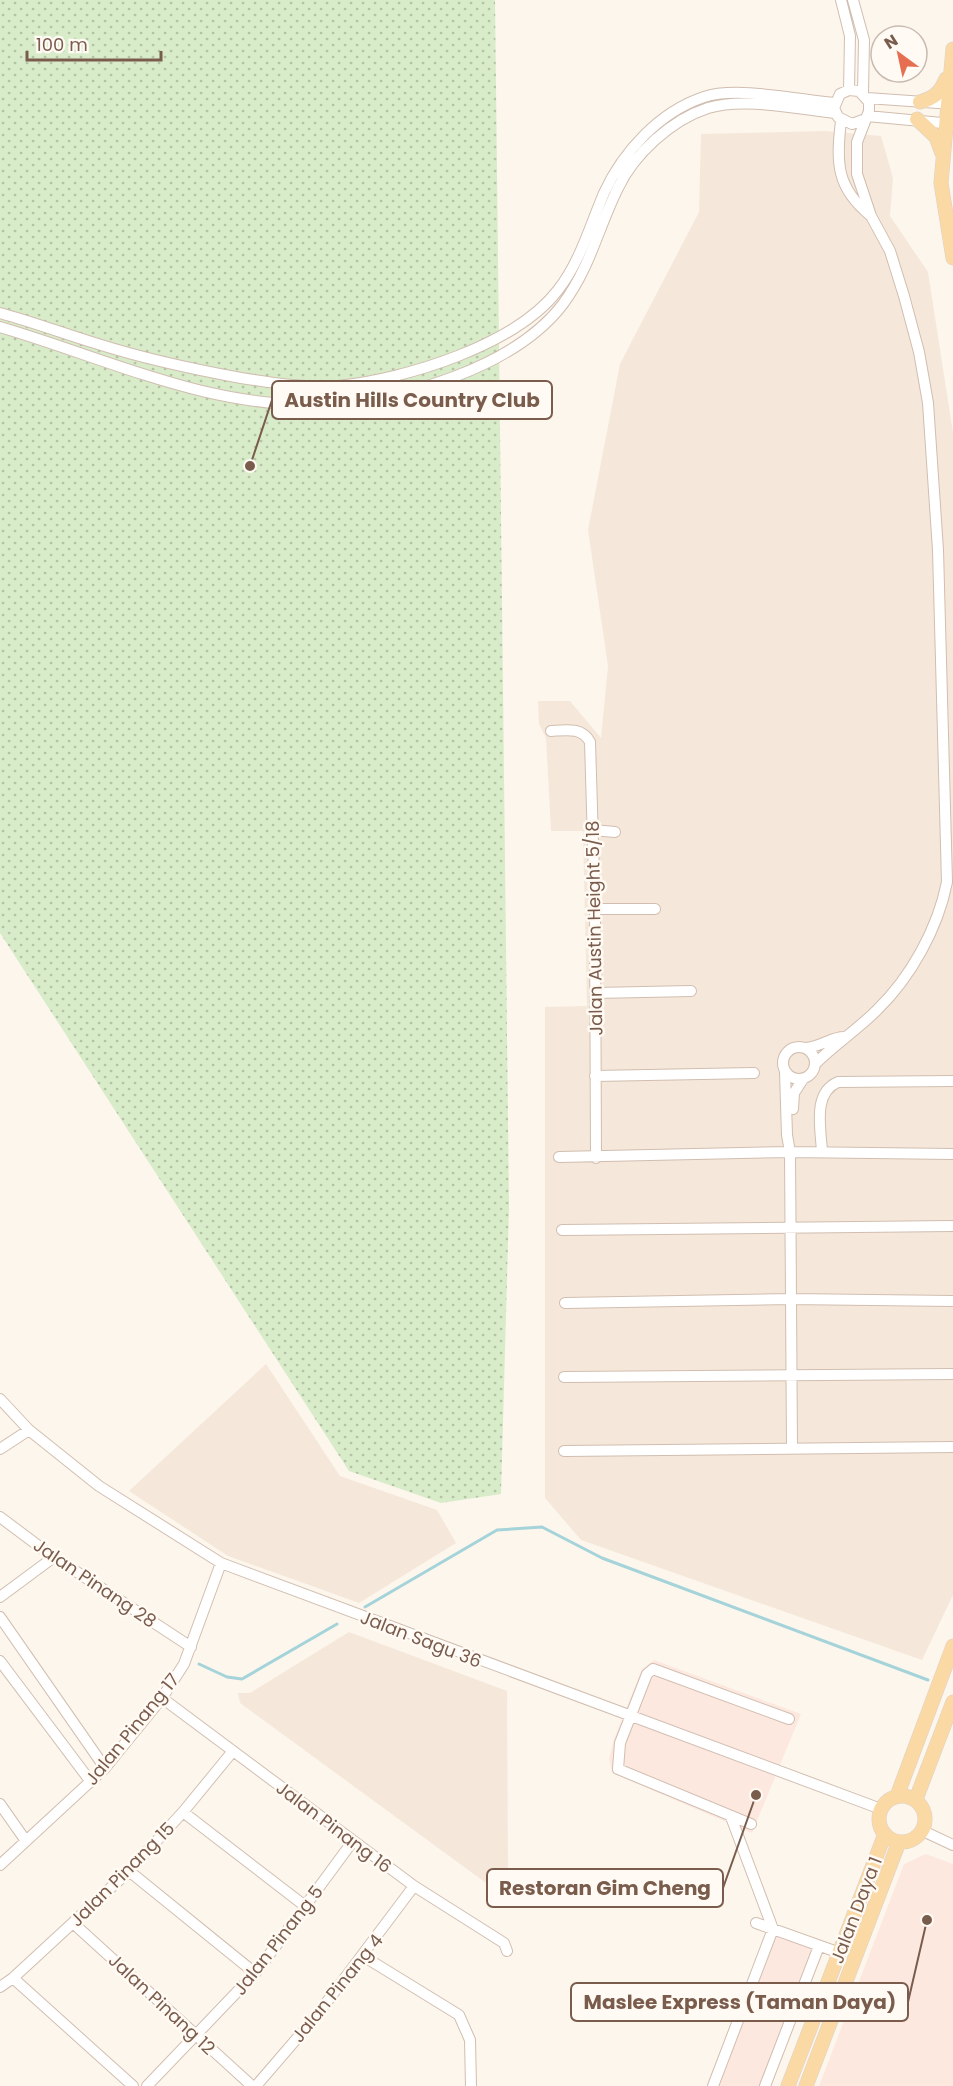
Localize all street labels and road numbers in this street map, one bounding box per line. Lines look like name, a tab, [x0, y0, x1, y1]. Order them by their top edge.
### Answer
street label: Jalan Austin Height 5/18	[580, 820, 608, 1036]
street label: Jalan Pinang 28	[29, 1533, 161, 1633]
street label: Jalan Sagu 36	[357, 1604, 485, 1674]
street label: Jalan Pinang 17	[79, 1668, 185, 1790]
street label: Jalan Pinang 16	[271, 1775, 397, 1879]
street label: Jalan Pinang 15	[64, 1816, 180, 1932]
street label: Jalan Daya 1	[824, 1853, 888, 1967]
street label: Jalan Pinang 5	[227, 1880, 329, 2000]
street label: Jalan Pinang 4	[285, 1928, 389, 2048]
street label: Jalan Pinang 12	[103, 1948, 221, 2060]

